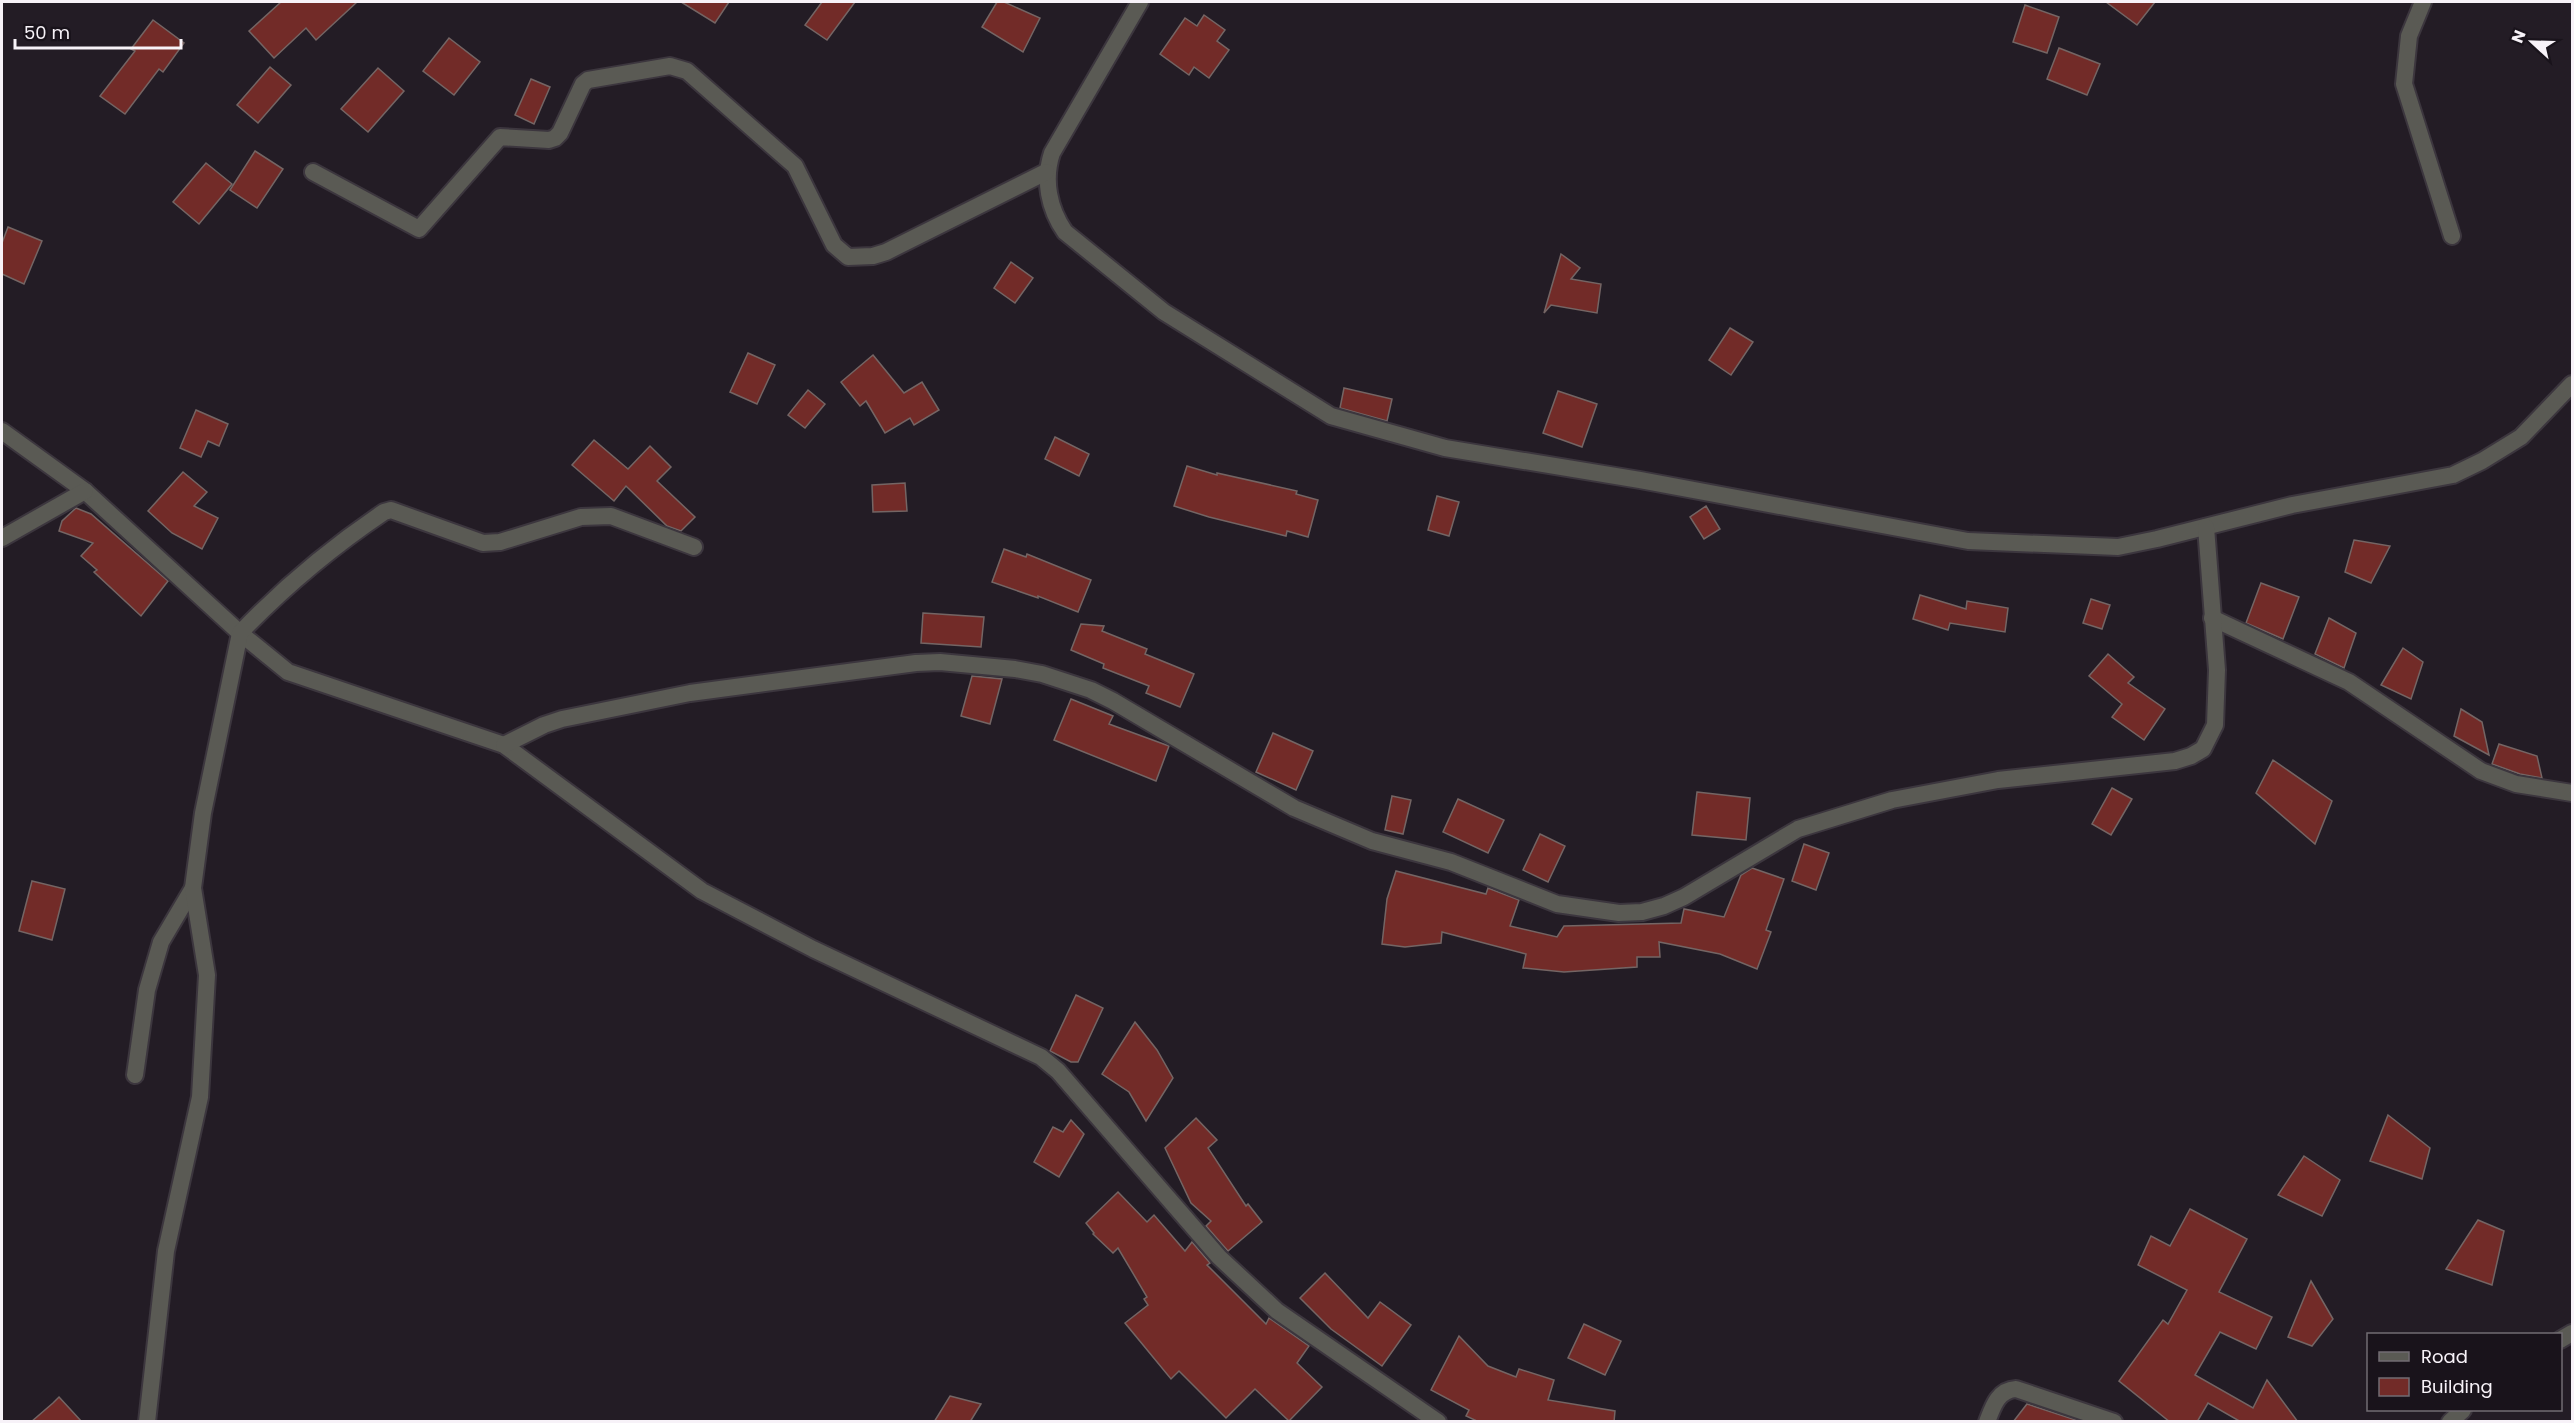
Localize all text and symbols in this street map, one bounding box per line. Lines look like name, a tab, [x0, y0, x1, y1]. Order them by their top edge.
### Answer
scale bar	[15, 12, 182, 50]
north arrow	[2502, 12, 2562, 72]
text: 50 m	[24, 20, 70, 45]
text: N	[2506, 27, 2531, 46]
legend	[2367, 1333, 2562, 1411]
text: Road	[2421, 1344, 2468, 1369]
text: Building	[2421, 1374, 2493, 1399]

